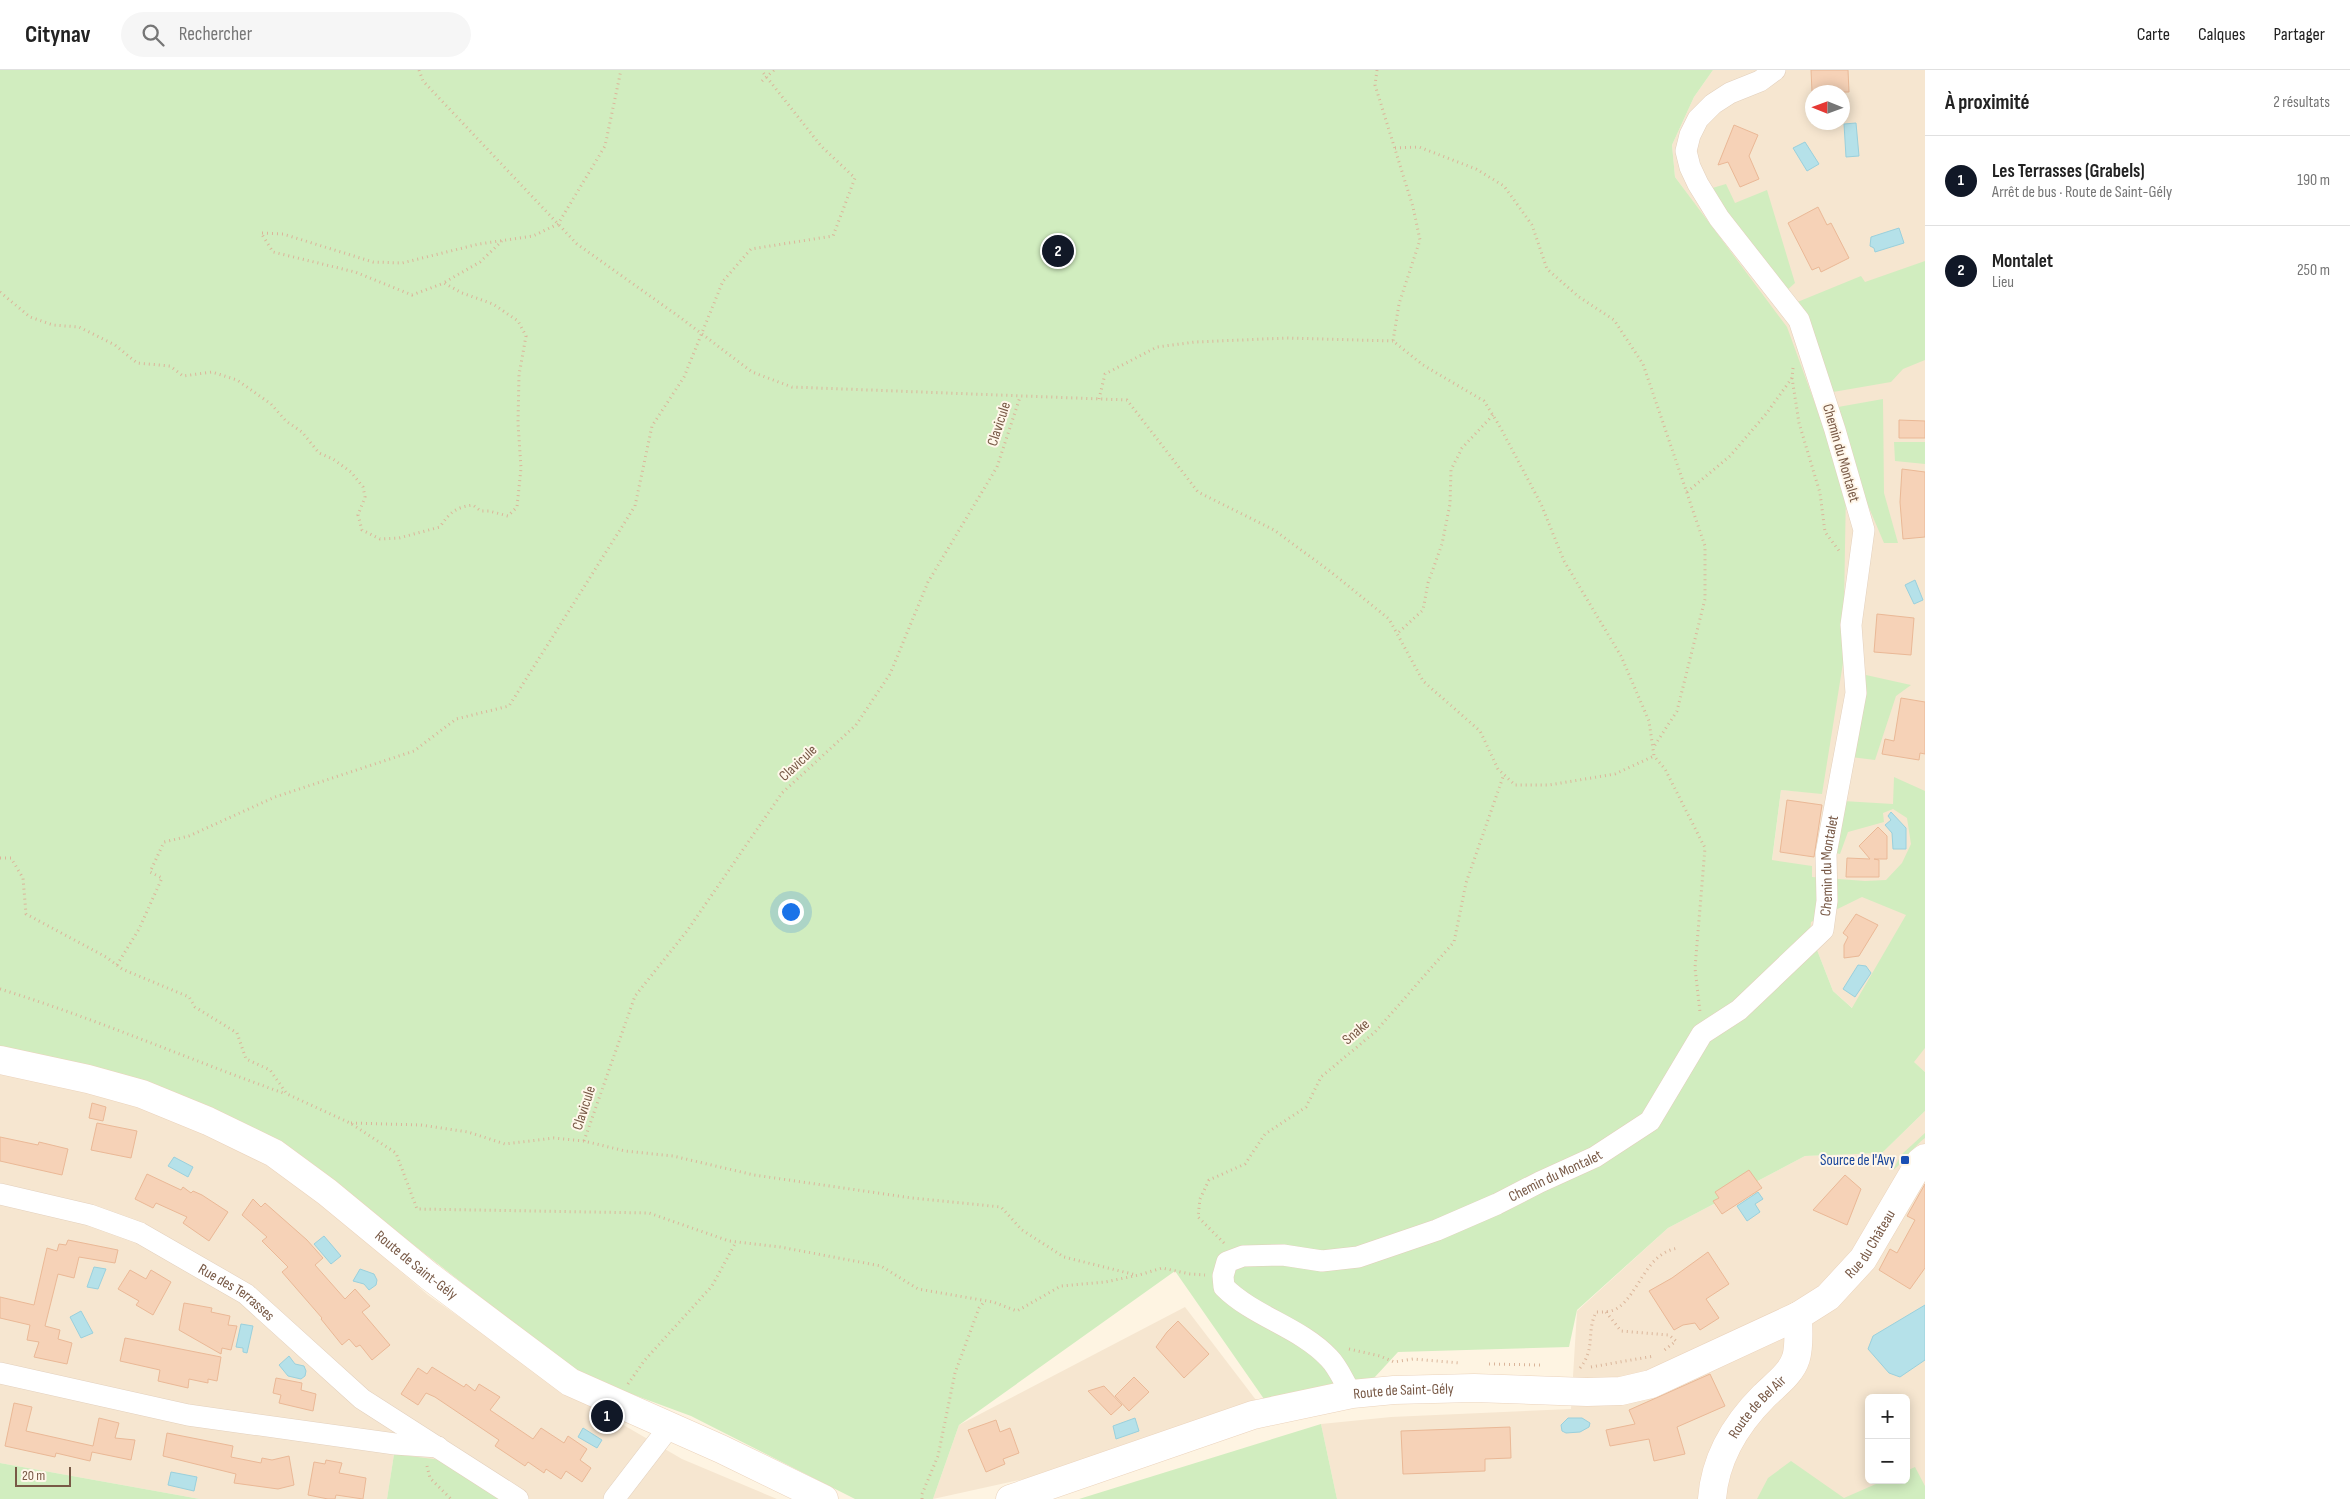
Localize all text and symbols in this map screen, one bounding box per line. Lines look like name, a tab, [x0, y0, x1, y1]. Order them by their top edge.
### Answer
search box	[121, 12, 471, 57]
text: Citynav	[25, 20, 91, 49]
icon: search	[139, 21, 167, 49]
text: Rechercher	[179, 23, 252, 46]
text: Carte	[2137, 24, 2170, 45]
text: Calques	[2198, 24, 2245, 45]
text: Partager	[2273, 24, 2325, 45]
north arrow	[1805, 85, 1850, 130]
text: À proximité	[1945, 90, 2030, 115]
text: 2 résultats	[2273, 93, 2330, 112]
text: Les Terrasses (Grabels)	[1992, 160, 2145, 183]
text: 1	[1958, 171, 1964, 190]
text: 190 m	[2297, 171, 2330, 190]
text: Arrêt de bus · Route de Saint-Gély	[1992, 183, 2172, 202]
pin: 2	[1042, 232, 1074, 270]
text: Montalet	[1992, 250, 2053, 273]
text: 2	[1957, 261, 1965, 280]
text: 250 m	[2297, 261, 2330, 280]
text: Lieu	[1992, 273, 2014, 292]
street label: Clavicule	[983, 399, 1015, 449]
street label: Chemin du Montalet	[1818, 402, 1864, 505]
street label: Clavicule	[775, 741, 821, 785]
street label: Chemin du Montalet	[1816, 813, 1843, 917]
your location	[778, 899, 804, 925]
street label: Snake	[1338, 1015, 1374, 1049]
street label: Clavicule	[568, 1083, 600, 1133]
street label: Chemin du Montalet	[1505, 1145, 1606, 1206]
place label: Source de l'Avy	[1820, 1151, 1895, 1170]
marker: Source de l'Avy	[1899, 1154, 1911, 1166]
street label: Rue du Château	[1841, 1206, 1899, 1282]
street label: Route de Saint-Gély	[371, 1226, 462, 1304]
street label: Rue des Terrasses	[195, 1259, 279, 1325]
street label: Route de Bel Air	[1724, 1371, 1790, 1442]
street label: Route de Saint-Gély	[1352, 1379, 1454, 1403]
map controls	[1865, 1394, 1910, 1484]
button: +	[1865, 1394, 1910, 1439]
pin: 1	[591, 1397, 623, 1435]
button: −	[1865, 1439, 1910, 1484]
scale bar	[15, 1464, 71, 1487]
text: 20 m	[22, 1467, 45, 1484]

